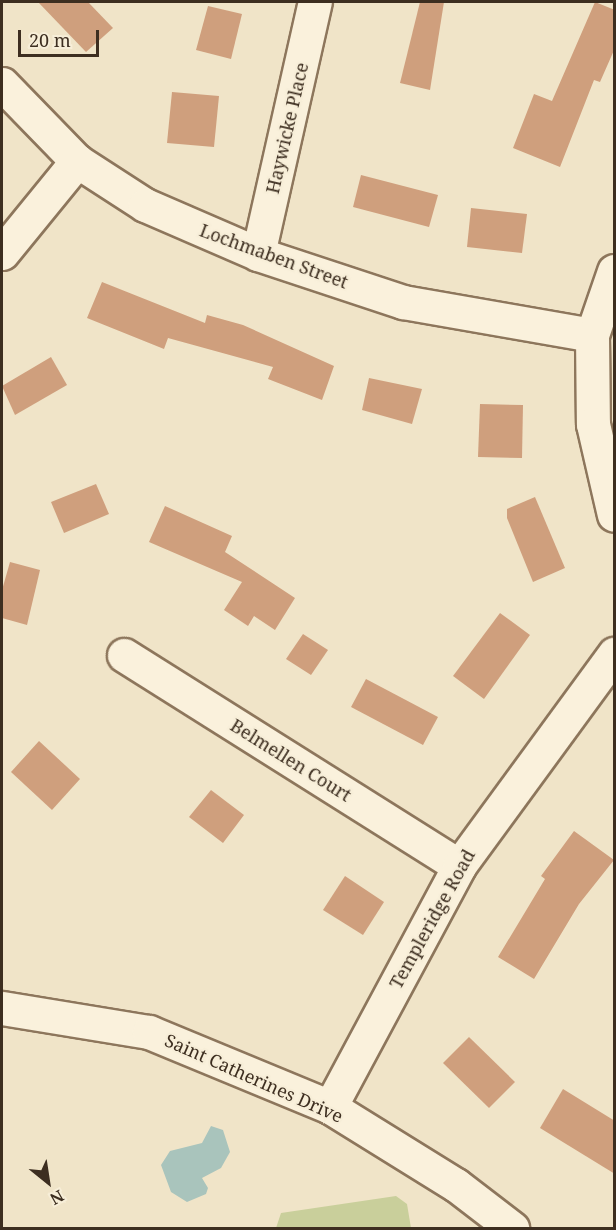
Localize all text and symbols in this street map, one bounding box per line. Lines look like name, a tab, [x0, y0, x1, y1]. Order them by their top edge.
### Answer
scale bar	[21, 18, 102, 56]
text: 20 m	[29, 28, 71, 52]
street label: Haywicke Place	[261, 60, 313, 196]
street label: Lochmaben Street	[197, 219, 351, 293]
street label: Belmellen Court	[227, 714, 355, 806]
street label: Templeridge Road	[385, 846, 479, 992]
street label: Saint Catherines Drive	[162, 1029, 346, 1127]
north arrow	[18, 1152, 78, 1212]
text: N	[46, 1185, 68, 1210]

